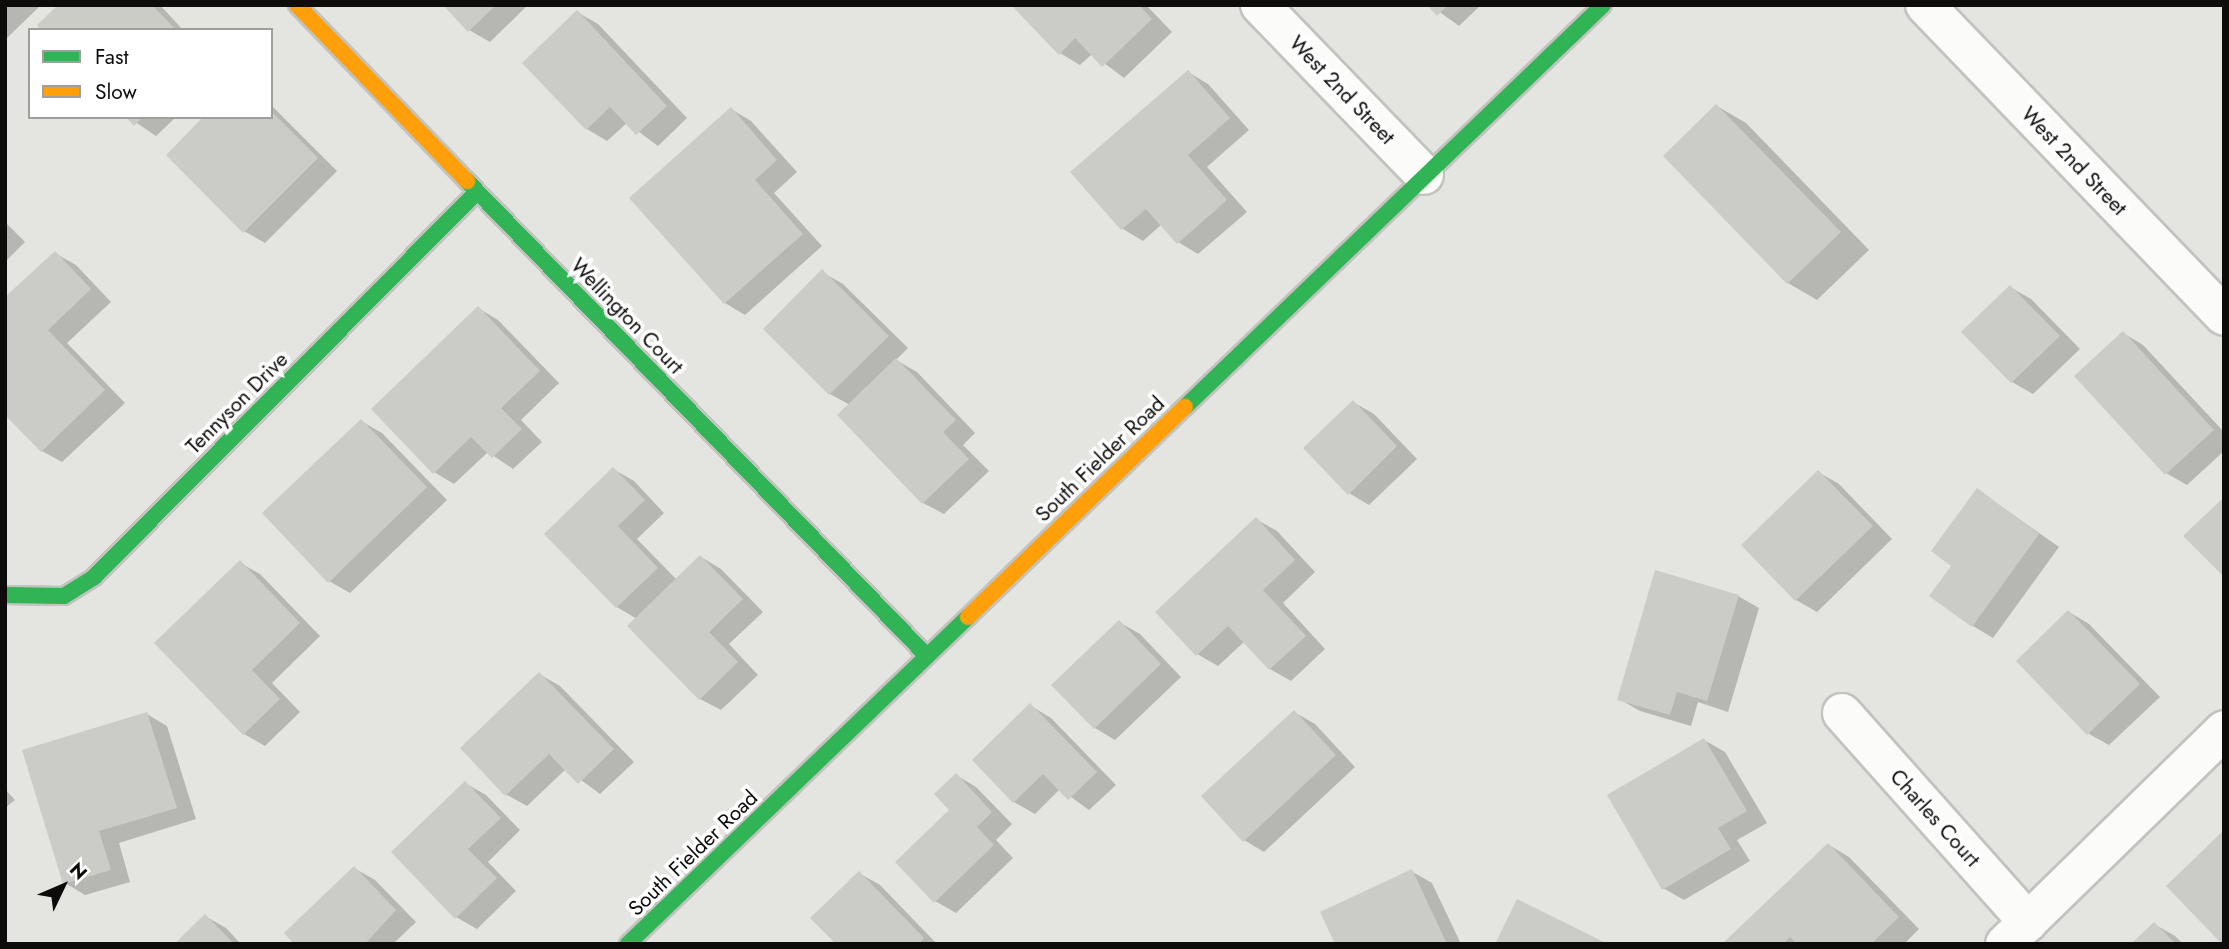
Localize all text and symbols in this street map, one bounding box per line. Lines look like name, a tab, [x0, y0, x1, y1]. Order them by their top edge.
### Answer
legend	[28, 28, 273, 119]
street label: West 2nd Street	[1284, 31, 1400, 149]
text: Fast	[95, 42, 128, 72]
text: Slow	[95, 77, 137, 107]
street label: West 2nd Street	[2016, 102, 2132, 220]
street label: Wellington Court	[565, 253, 689, 379]
street label: Tennyson Drive	[181, 347, 293, 459]
street label: South Fielder Road	[1030, 391, 1170, 527]
street label: Charles Court	[1885, 764, 1985, 872]
street label: South Fielder Road	[623, 785, 763, 921]
north arrow	[28, 851, 98, 921]
text: N	[64, 856, 93, 886]

